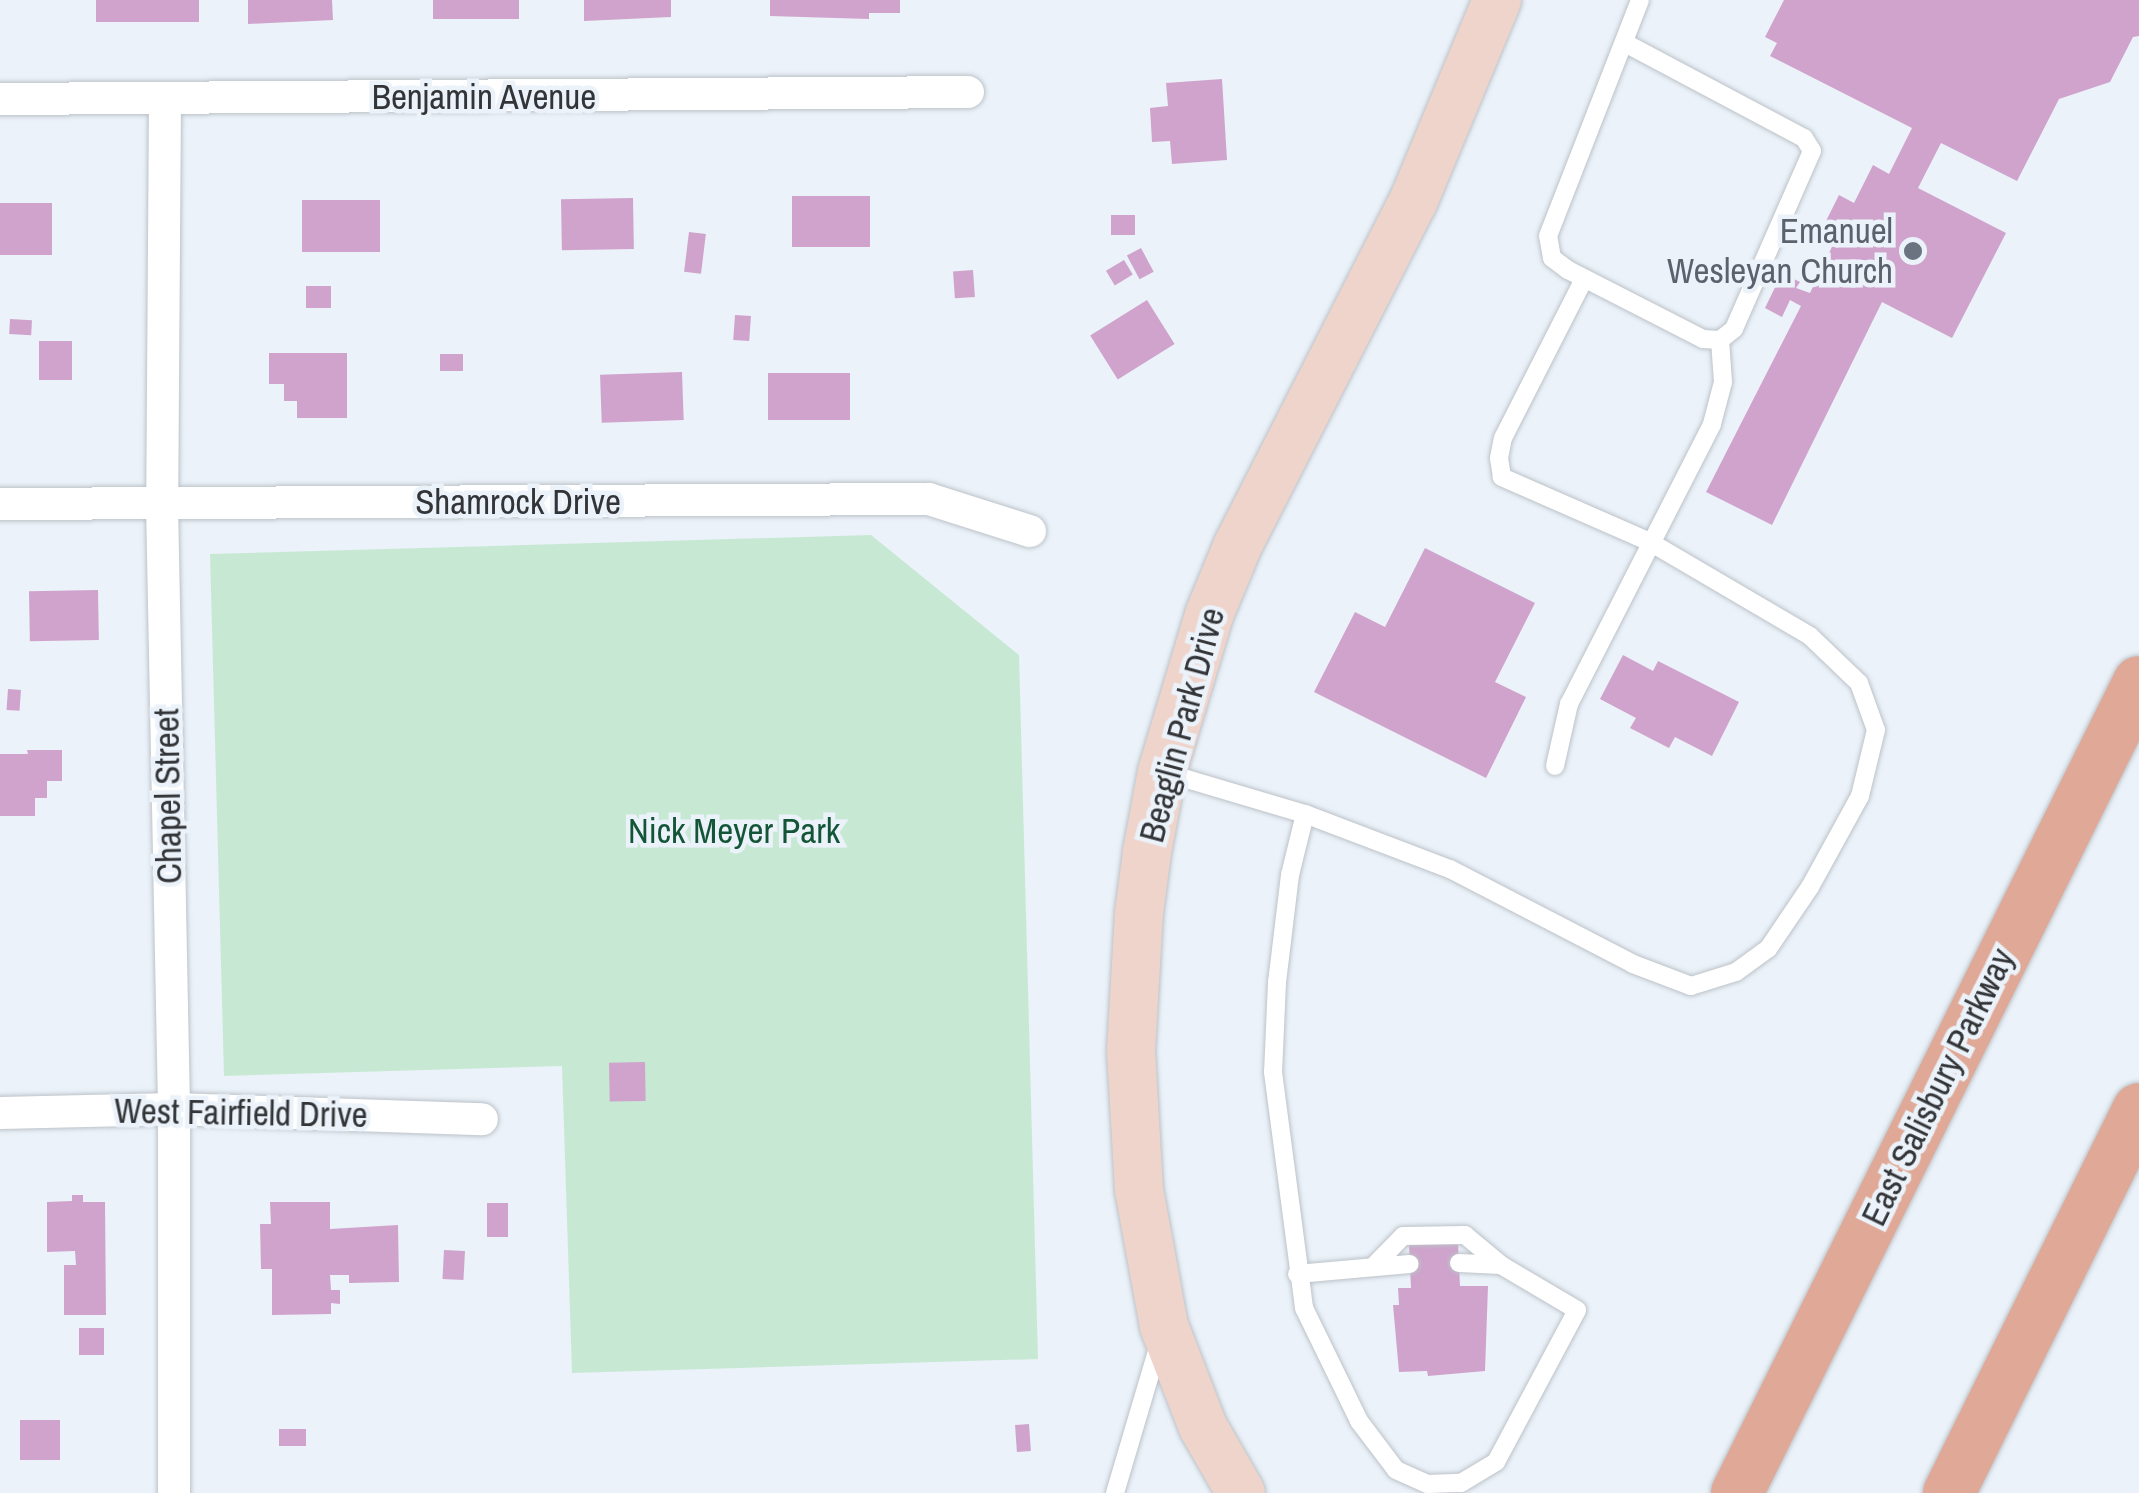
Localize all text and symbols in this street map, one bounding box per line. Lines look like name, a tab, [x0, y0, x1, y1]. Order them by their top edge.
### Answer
street label: Benjamin Avenue	[371, 76, 597, 118]
place label: Emanuel Wesleyan Church	[1667, 210, 1893, 292]
marker: Emanuel Wesleyan Church	[1902, 240, 1924, 262]
street label: Shamrock Drive	[415, 481, 621, 523]
street label: Beaglin Park Drive	[1131, 603, 1233, 847]
street label: Chapel Street	[145, 708, 191, 884]
park label: Nick Meyer Park	[628, 810, 840, 852]
street label: East Salisbury Parkway	[1853, 942, 2023, 1232]
street label: West Fairfield Drive	[114, 1090, 368, 1136]

